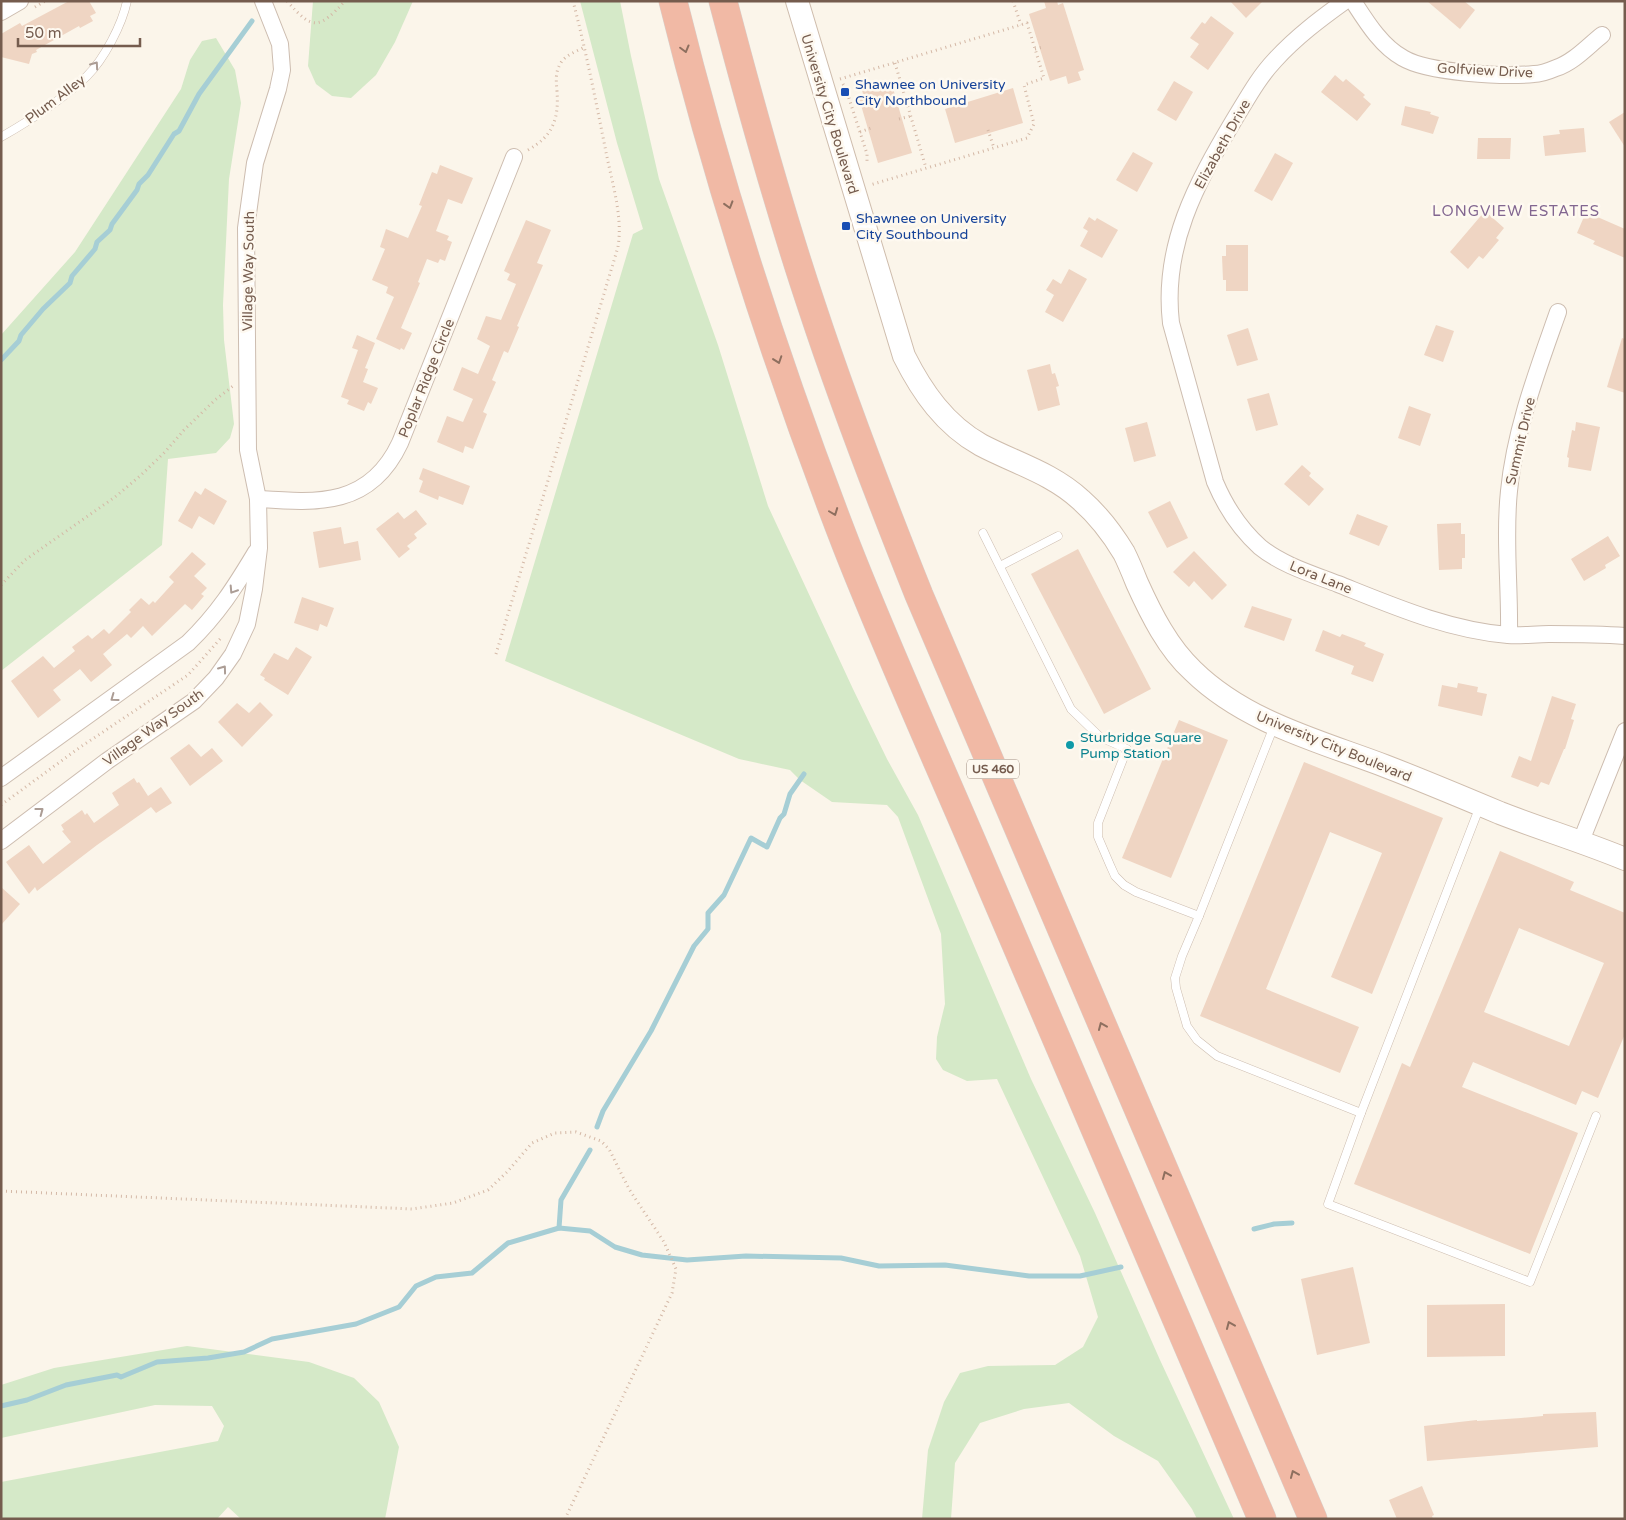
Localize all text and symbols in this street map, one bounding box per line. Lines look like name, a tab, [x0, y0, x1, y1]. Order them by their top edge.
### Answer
scale bar	[18, 15, 140, 47]
text: 50 m	[25, 24, 62, 42]
street label: University City Boulevard	[797, 32, 862, 196]
one-way arrow	[679, 44, 689, 52]
street label: Golfview Drive	[1437, 60, 1533, 82]
one-way arrow	[89, 61, 98, 71]
street label: Plum Alley	[22, 71, 89, 127]
place label: Shawnee on University City Northbound	[855, 76, 1006, 109]
marker: Shawnee on University City Northbound	[839, 86, 851, 98]
street label: Elizabeth Drive	[1191, 97, 1254, 192]
one-way arrow	[723, 200, 733, 209]
district label: LONGVIEW ESTATES	[1432, 202, 1600, 220]
place label: Shawnee on University City Southbound	[856, 210, 1007, 243]
street label: Village Way South	[239, 211, 258, 331]
marker: Shawnee on University City Southbound	[840, 220, 852, 232]
street label: Poplar Ridge Circle	[395, 316, 458, 440]
one-way arrow	[772, 355, 782, 363]
street label: Summit Drive	[1502, 395, 1539, 487]
one-way arrow	[828, 507, 838, 516]
street label: Lora Lane	[1287, 557, 1355, 598]
one-way arrow	[230, 584, 239, 593]
one-way arrow	[217, 665, 226, 675]
street label: Village Way South	[100, 685, 207, 770]
one-way arrow	[110, 692, 120, 701]
street label: University City Boulevard	[1253, 707, 1414, 786]
place label: Sturbridge Square Pump Station	[1080, 729, 1201, 762]
marker: Sturbridge Square Pump Station	[1064, 739, 1076, 751]
road number: US 460	[967, 760, 1019, 779]
one-way arrow	[34, 808, 44, 817]
one-way arrow	[1098, 1022, 1109, 1031]
one-way arrow	[1161, 1171, 1172, 1180]
one-way arrow	[1225, 1321, 1236, 1330]
one-way arrow	[1290, 1470, 1301, 1479]

